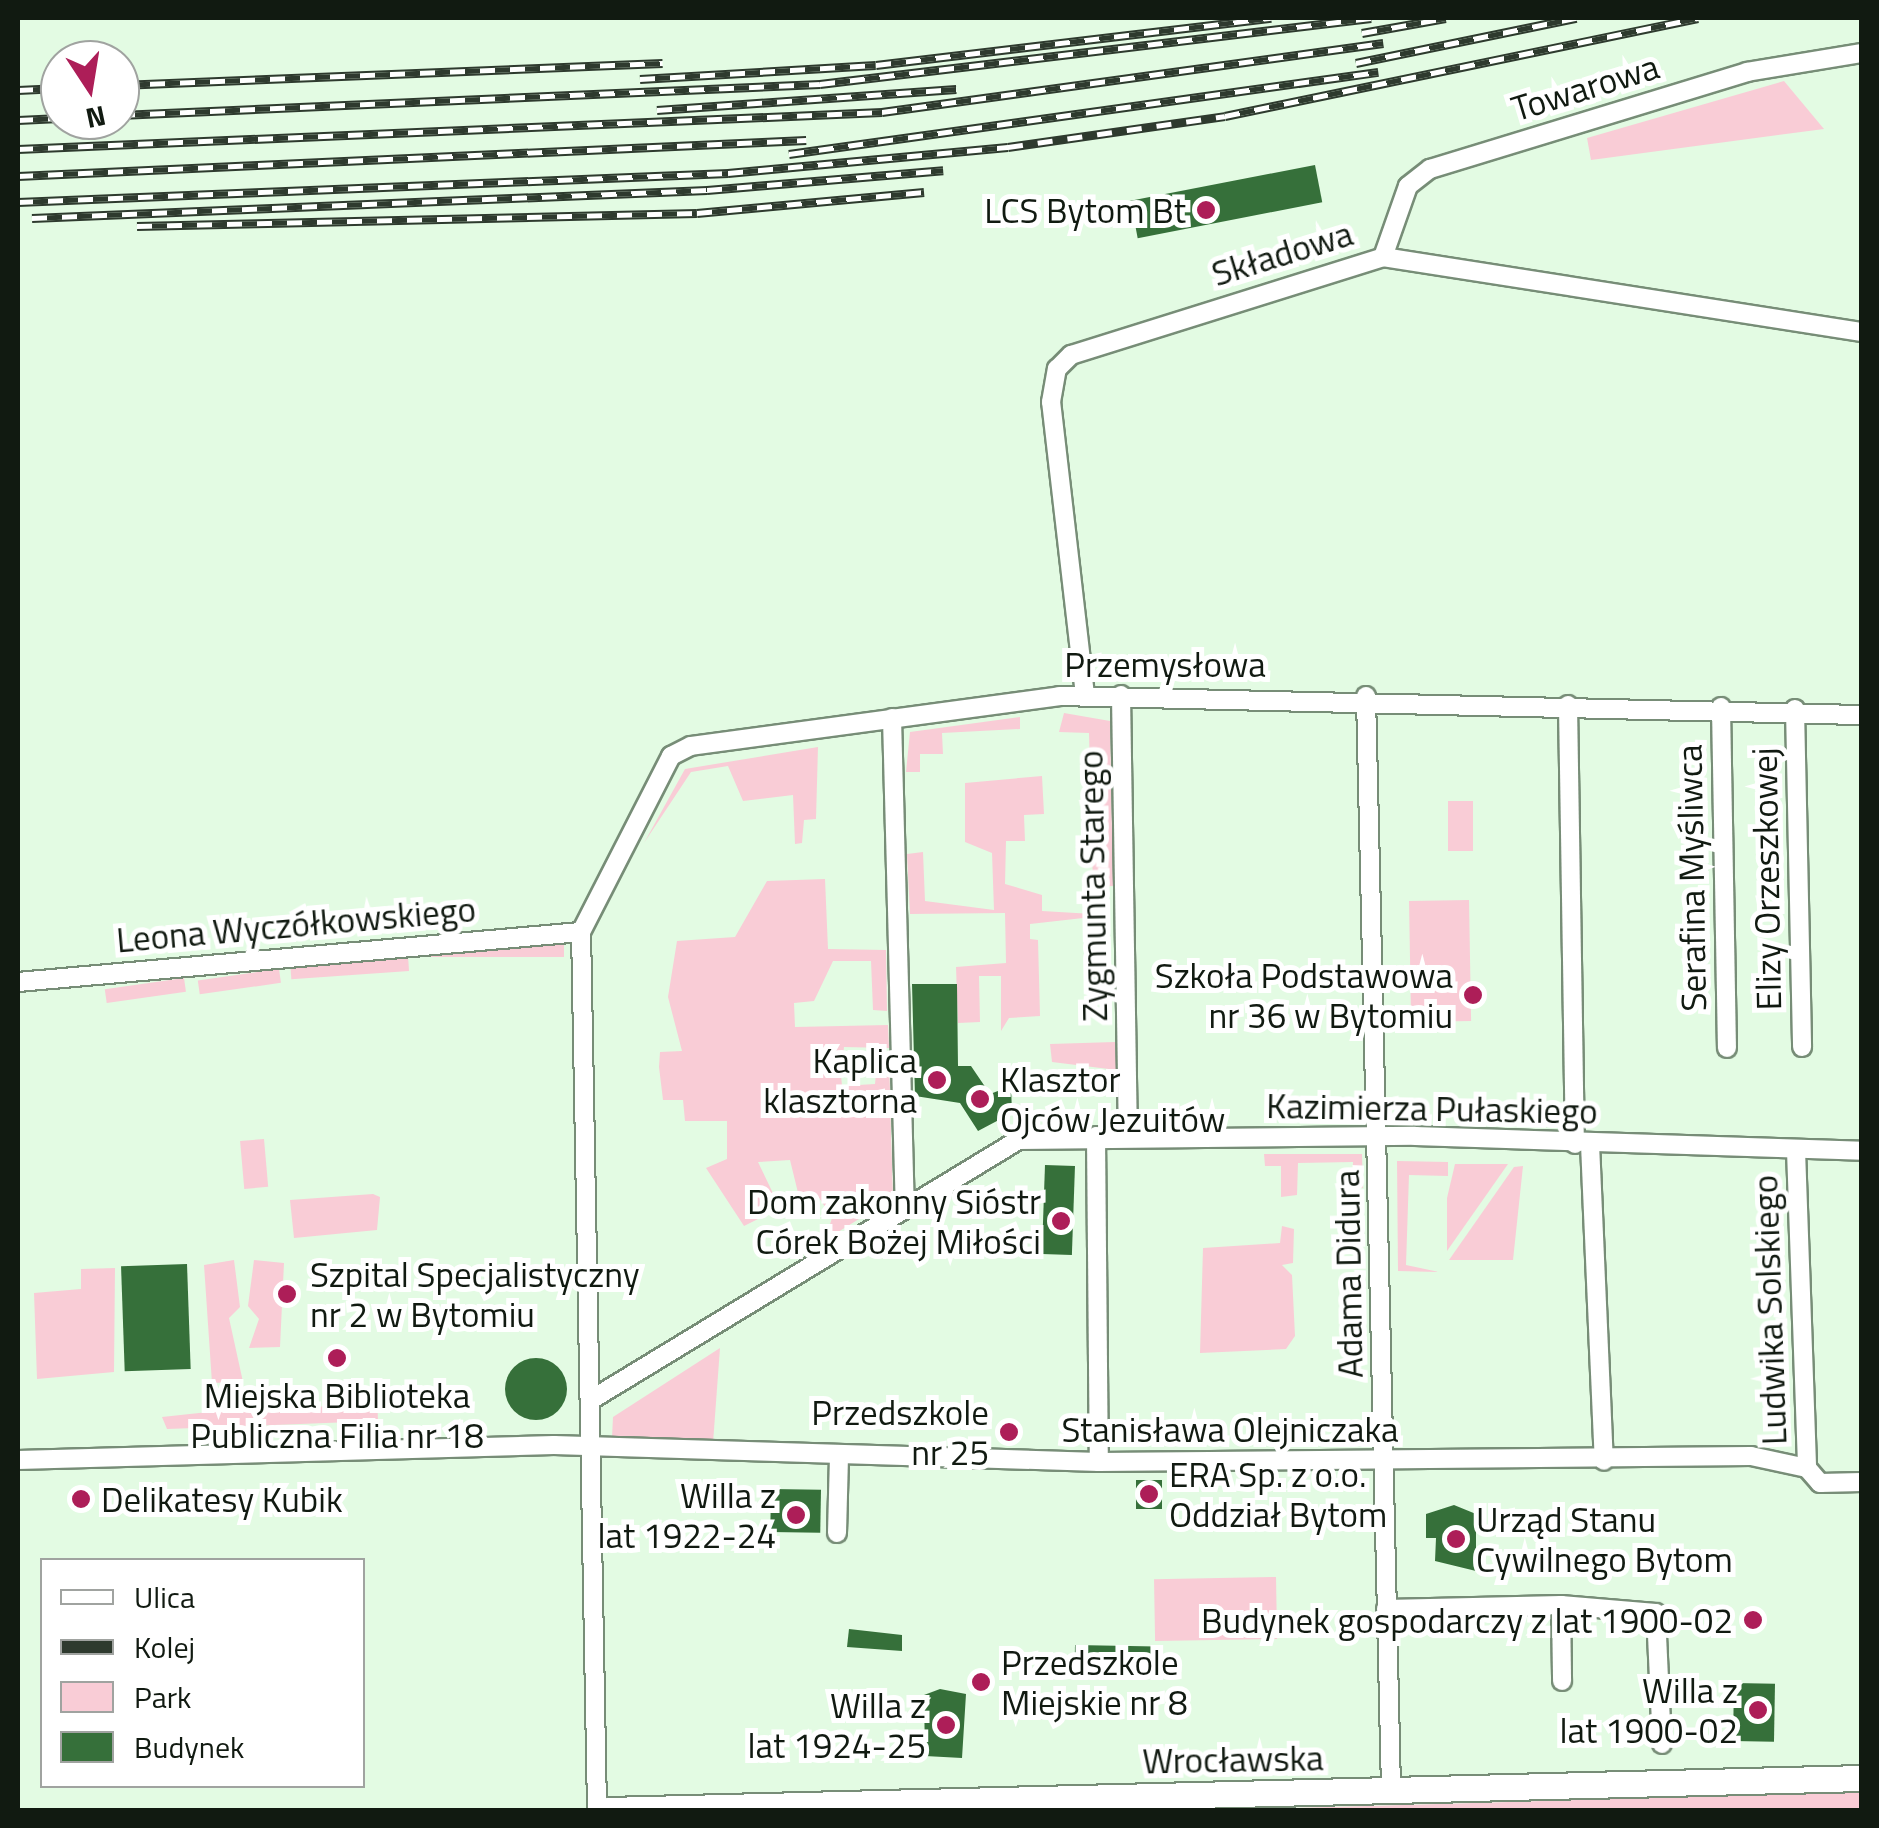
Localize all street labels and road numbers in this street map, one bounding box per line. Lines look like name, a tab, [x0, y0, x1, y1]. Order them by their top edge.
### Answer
street label: Towarowa	[1506, 45, 1664, 129]
street label: Składowa	[1207, 212, 1357, 294]
street label: Przemysłowa	[1064, 643, 1266, 685]
street label: Serafina Myśliwca	[1668, 744, 1714, 1012]
street label: Elizy Orzeszkowej	[1743, 747, 1789, 1011]
street label: Zygmunta Starego	[1069, 750, 1115, 1022]
street label: Leona Wyczółkowskiego	[114, 887, 478, 961]
street label: Kazimierza Pułaskiego	[1266, 1084, 1598, 1132]
street label: Adama Didura	[1325, 1170, 1371, 1378]
street label: Ludwika Solskiego	[1743, 1174, 1795, 1446]
street label: Stanisława Olejniczaka	[1061, 1408, 1399, 1450]
street label: Wrocławska	[1142, 1736, 1324, 1782]

